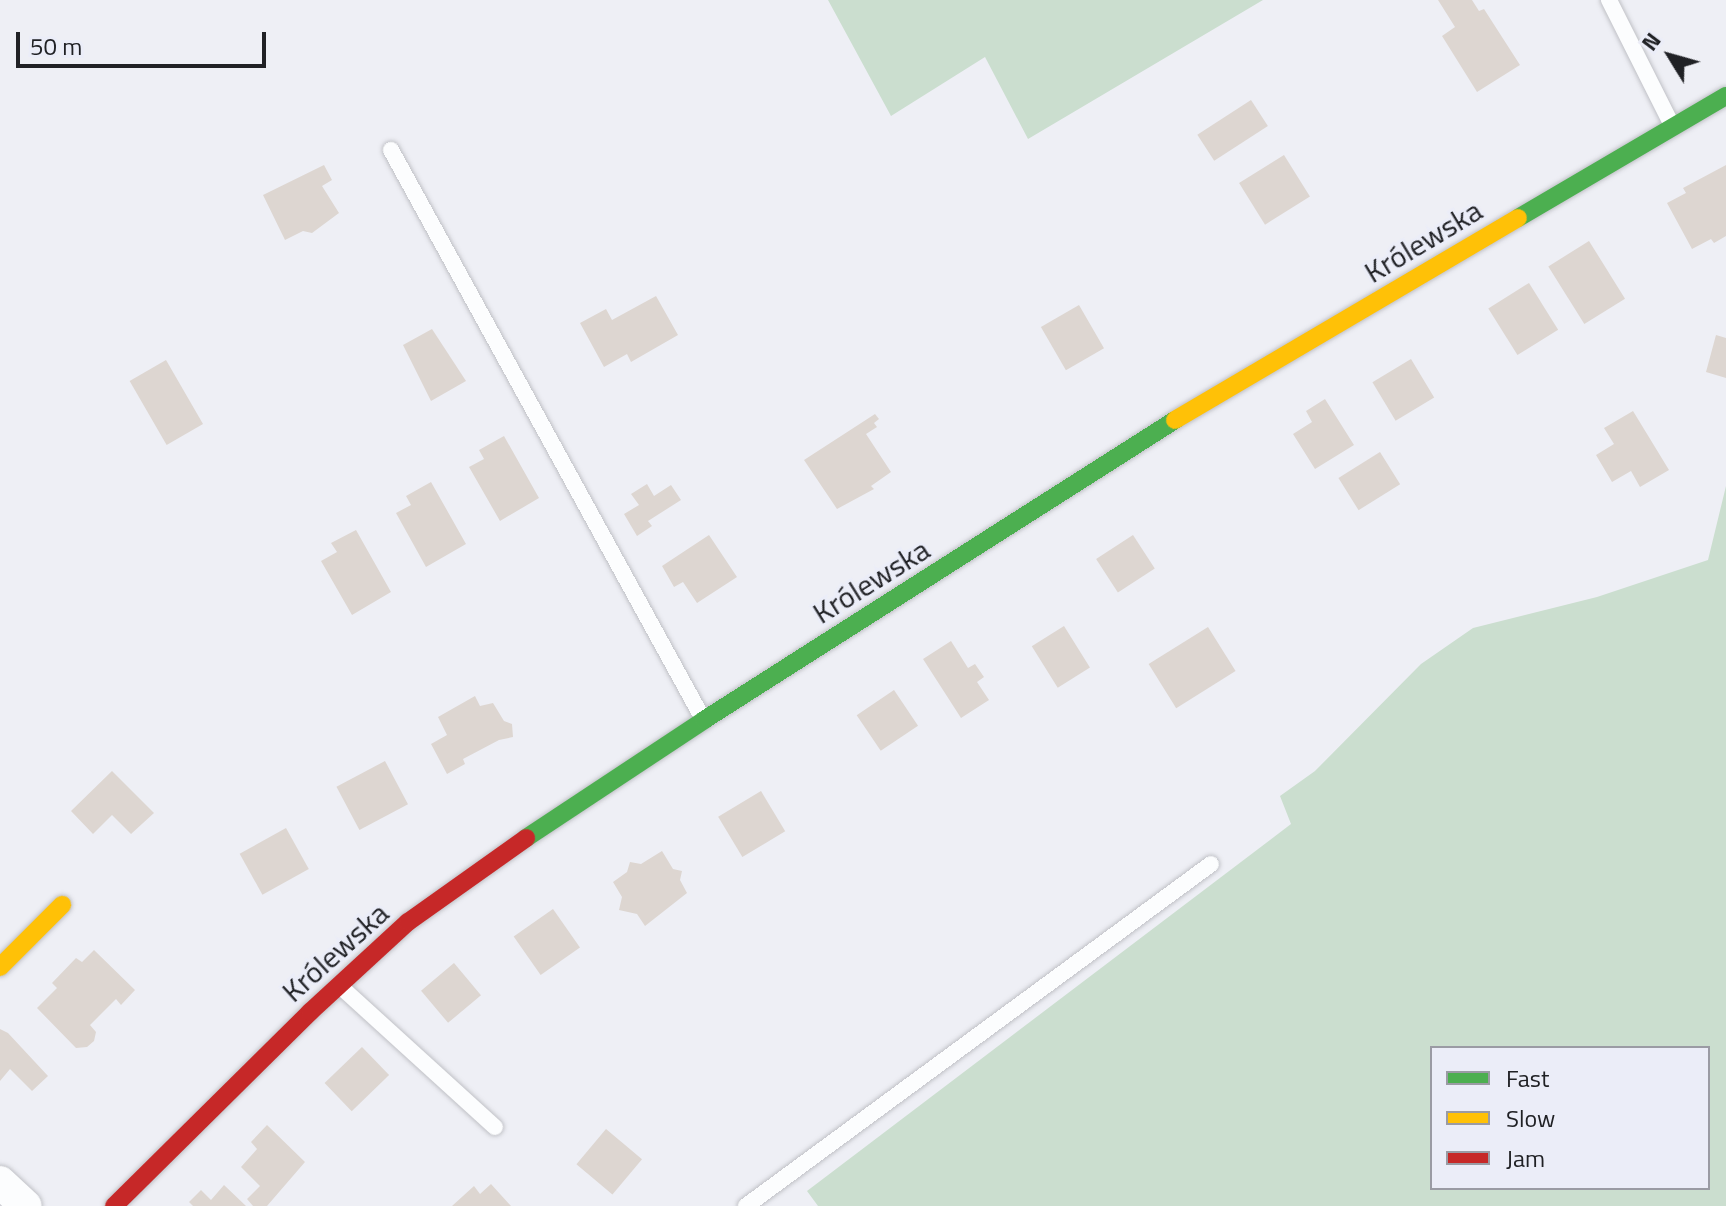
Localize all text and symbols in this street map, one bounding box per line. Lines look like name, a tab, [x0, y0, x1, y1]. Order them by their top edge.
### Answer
scale bar	[20, 16, 270, 66]
north arrow	[1630, 16, 1710, 96]
text: N	[1633, 25, 1669, 58]
text: 50 m	[30, 28, 82, 64]
street label: Królewska	[1358, 192, 1488, 290]
street label: Królewska	[806, 531, 936, 631]
street label: Królewska	[274, 895, 396, 1009]
legend	[1430, 1046, 1710, 1190]
text: Fast	[1506, 1060, 1549, 1096]
text: Slow	[1506, 1100, 1555, 1136]
text: Jam	[1506, 1140, 1545, 1176]

